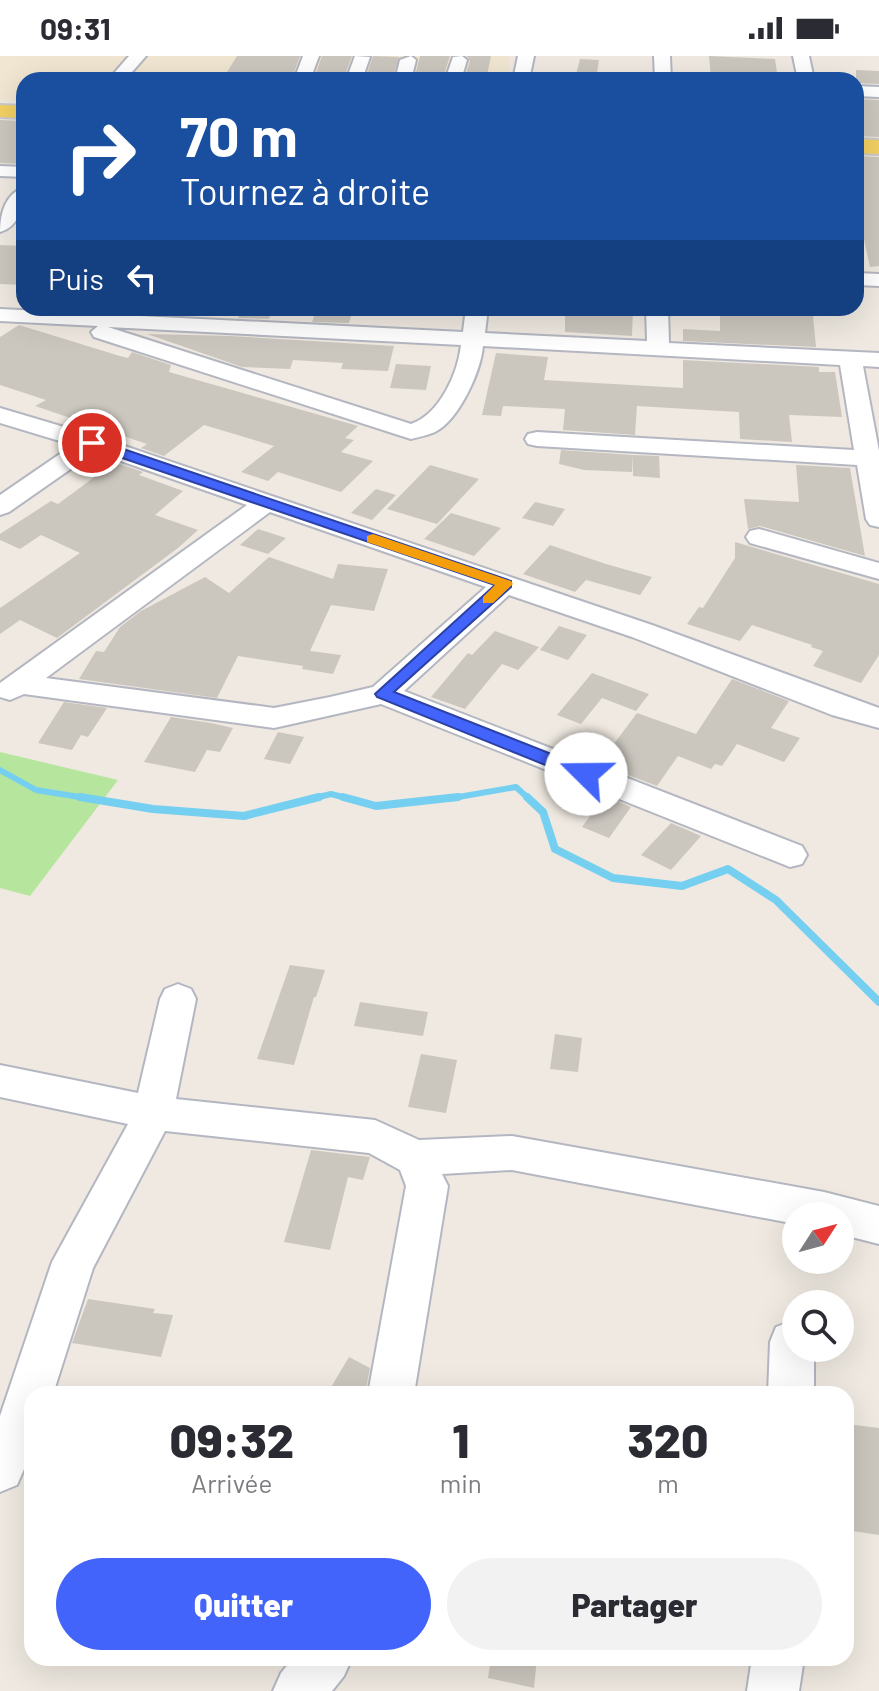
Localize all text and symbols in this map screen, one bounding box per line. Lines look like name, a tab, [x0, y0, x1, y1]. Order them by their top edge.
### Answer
text: 09:31	[40, 10, 111, 46]
text: 70 m	[180, 101, 298, 168]
icon: right	[48, 104, 152, 208]
text: Tournez à droite	[180, 169, 430, 212]
icon: left	[120, 256, 164, 300]
text: Puis	[48, 260, 104, 296]
pin	[58, 409, 126, 477]
icon: arrive	[70, 421, 114, 465]
position arrow	[544, 732, 628, 816]
north arrow	[782, 1202, 854, 1274]
map controls	[782, 1202, 854, 1362]
button: search	[782, 1290, 854, 1362]
text: 09:32	[170, 1410, 294, 1468]
text: 1	[452, 1410, 469, 1468]
text: 320	[627, 1410, 708, 1468]
text: Arrivée	[191, 1467, 272, 1498]
text: min	[440, 1467, 482, 1498]
text: m	[657, 1467, 679, 1498]
button: Quitter	[56, 1558, 431, 1650]
button: Partager	[447, 1558, 822, 1650]

